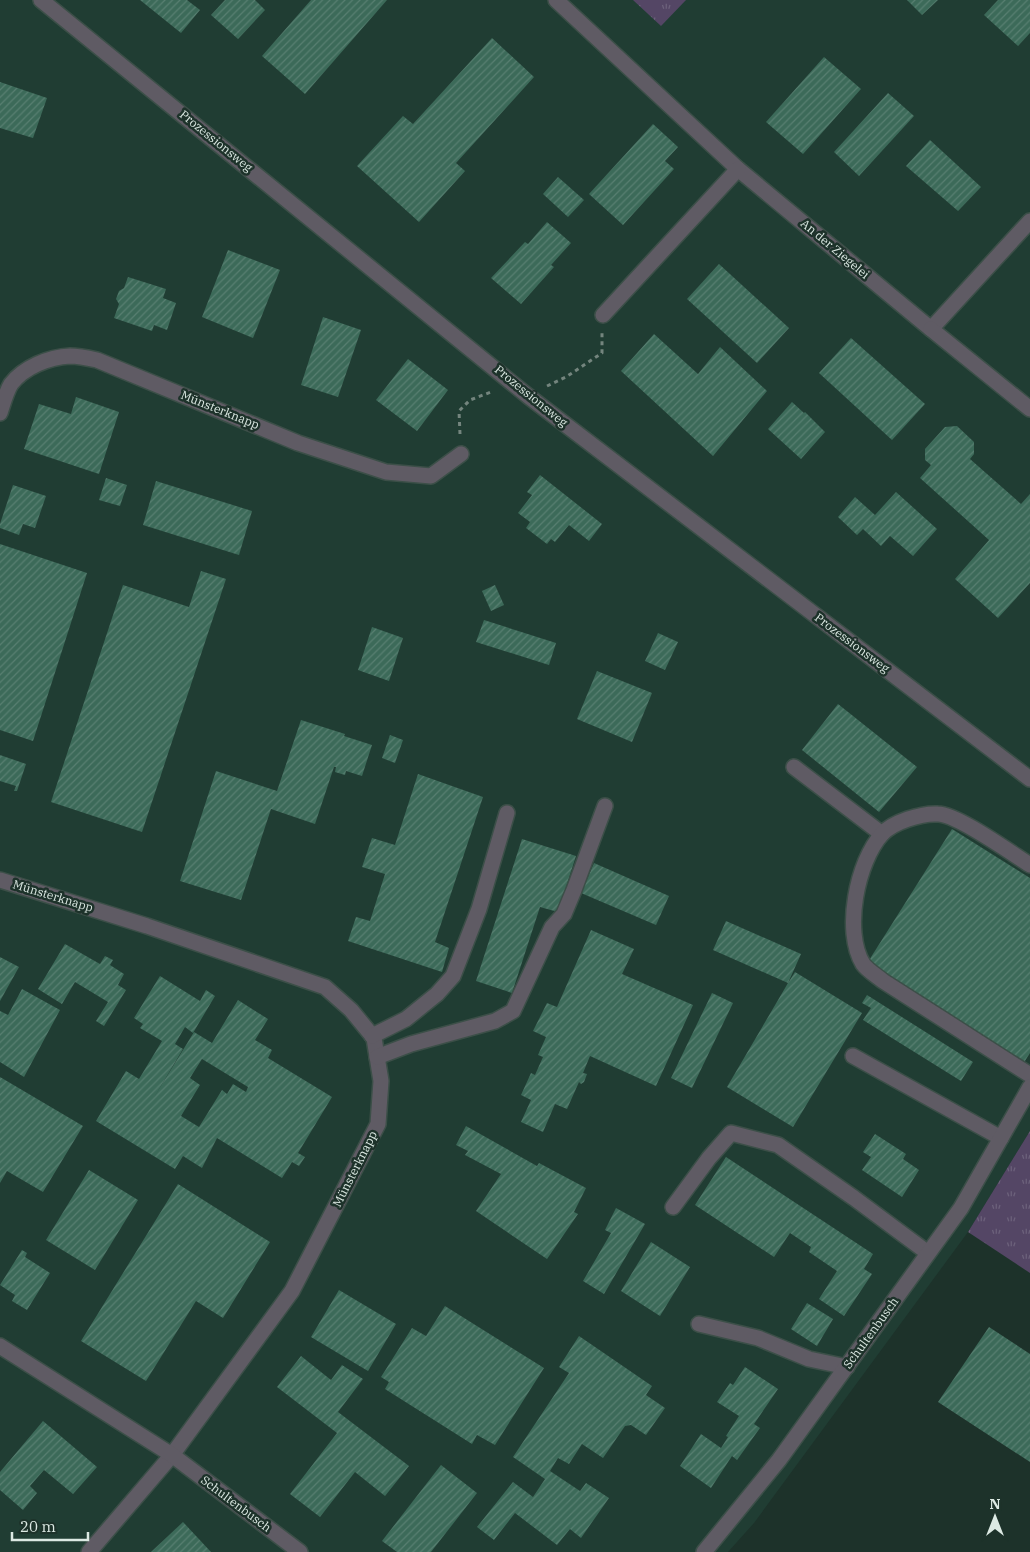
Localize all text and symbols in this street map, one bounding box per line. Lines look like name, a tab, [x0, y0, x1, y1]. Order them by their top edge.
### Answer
street label: Prozessionsweg	[177, 107, 256, 175]
street label: An der Ziegelei	[798, 216, 873, 282]
street label: Prozessionsweg	[492, 362, 571, 430]
street label: Münsterknapp	[179, 387, 262, 432]
street label: Prozessionsweg	[812, 610, 893, 676]
street label: Münsterknapp	[11, 876, 95, 915]
street label: Münsterknapp	[329, 1128, 380, 1209]
street label: Schultenbusch	[840, 1294, 902, 1371]
street label: Schultenbusch	[198, 1472, 275, 1535]
north arrow	[970, 1492, 1020, 1542]
text: N	[989, 1495, 1001, 1513]
scale bar	[12, 1510, 89, 1542]
text: 20 m	[20, 1517, 56, 1536]

